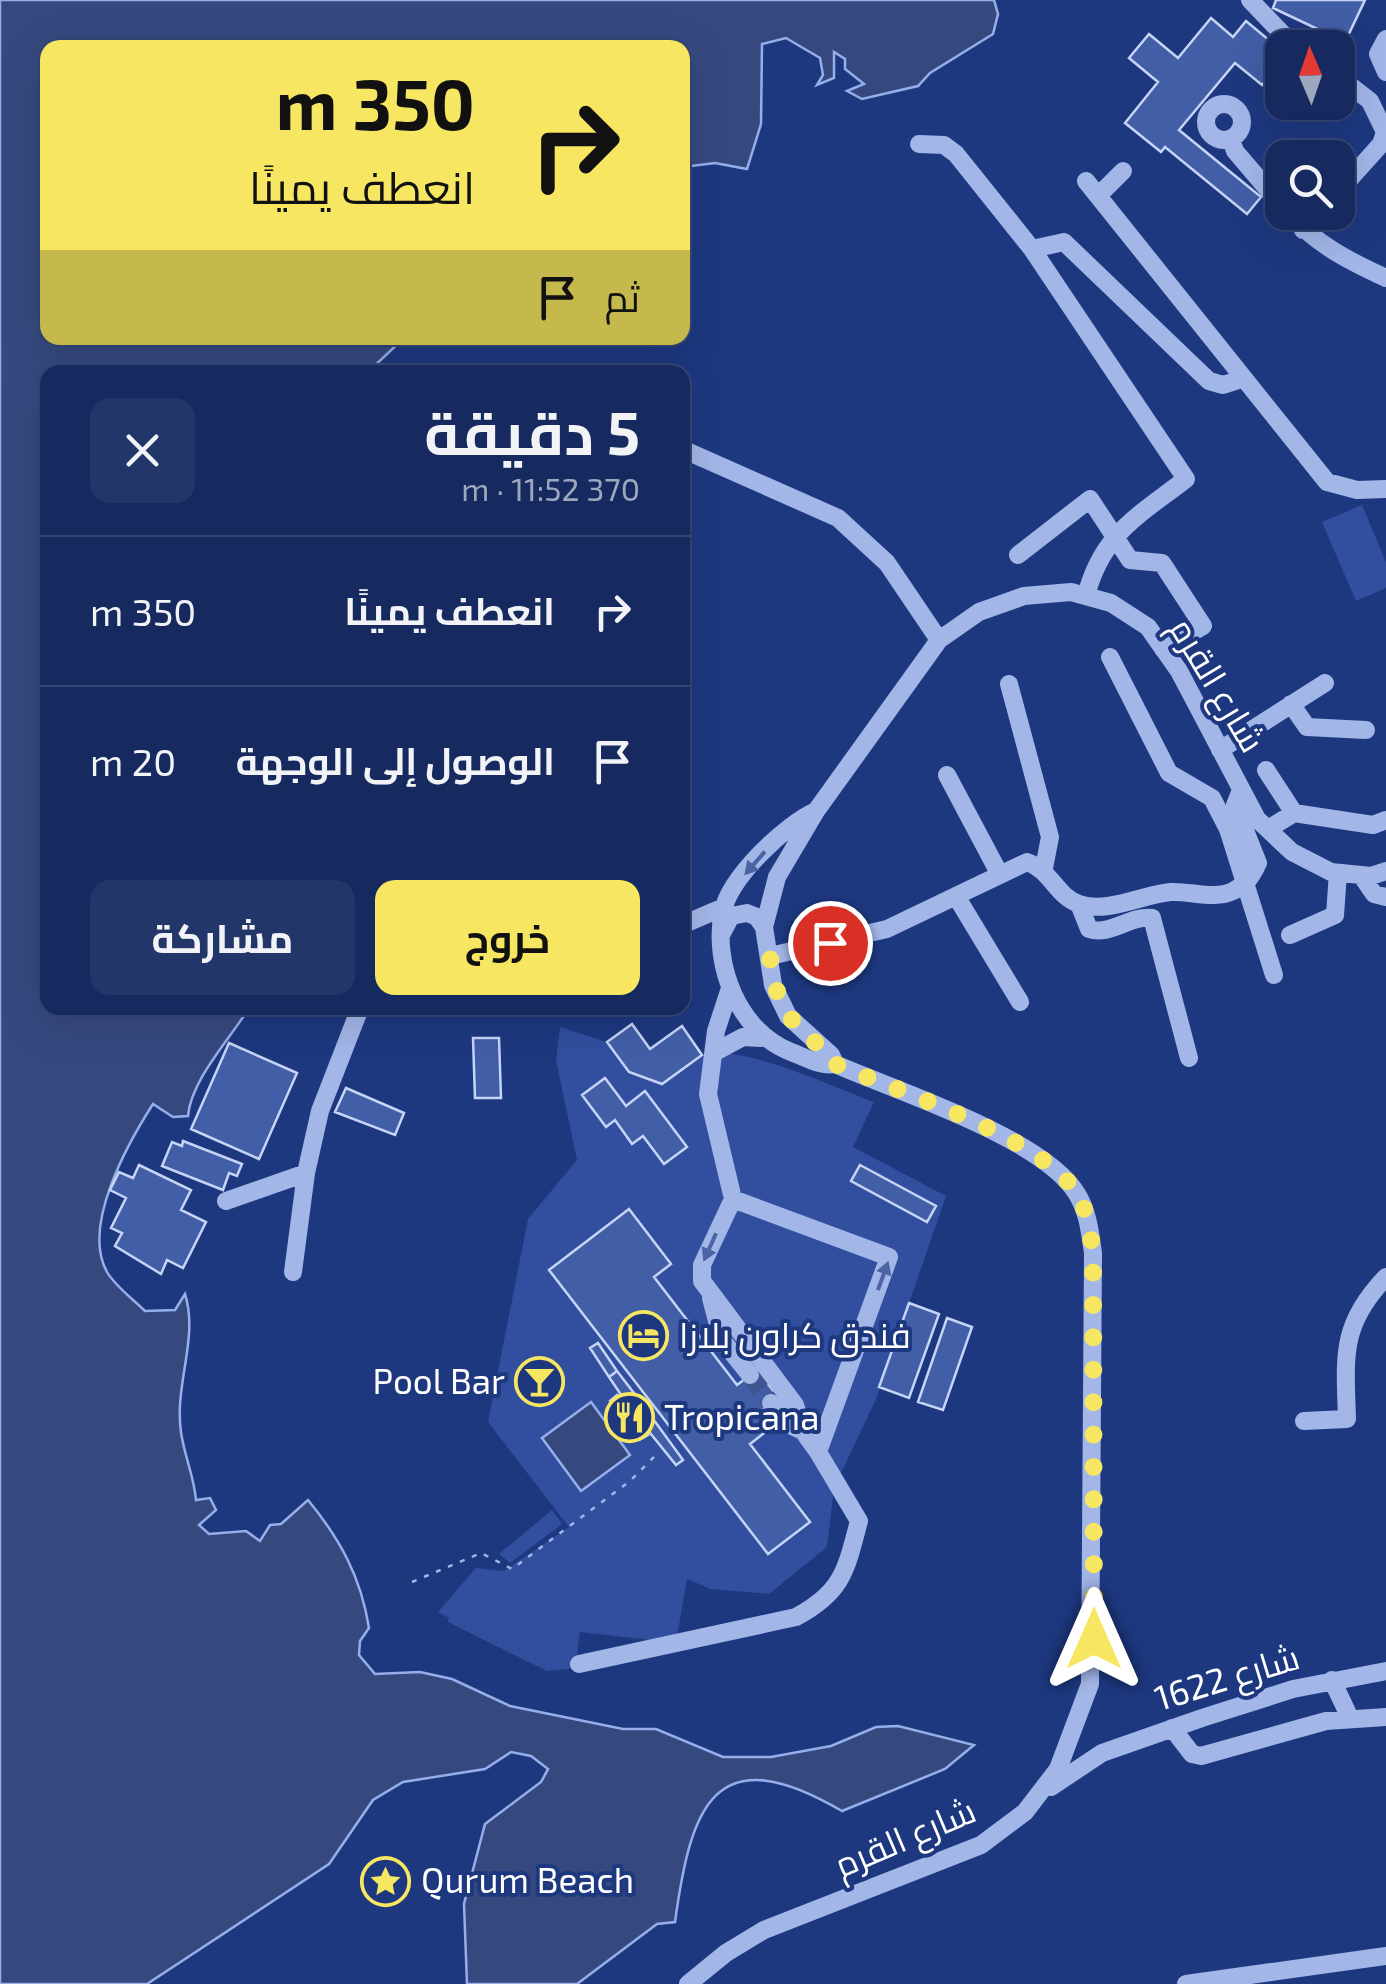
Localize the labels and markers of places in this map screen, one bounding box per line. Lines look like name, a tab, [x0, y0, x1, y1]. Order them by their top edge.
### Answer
pin	[788, 901, 873, 986]
hotel icon: فندق كراون بلازا	[618, 1310, 670, 1362]
place label: فندق كراون بلازا	[679, 1313, 911, 1358]
bar icon: Pool Bar	[514, 1356, 566, 1408]
place label: Pool Bar	[373, 1359, 505, 1401]
restaurant icon: Tropicana	[603, 1392, 655, 1444]
place label: Tropicana	[664, 1395, 819, 1437]
place icon: Qurum Beach	[360, 1855, 412, 1907]
place label: Qurum Beach	[421, 1858, 634, 1900]

